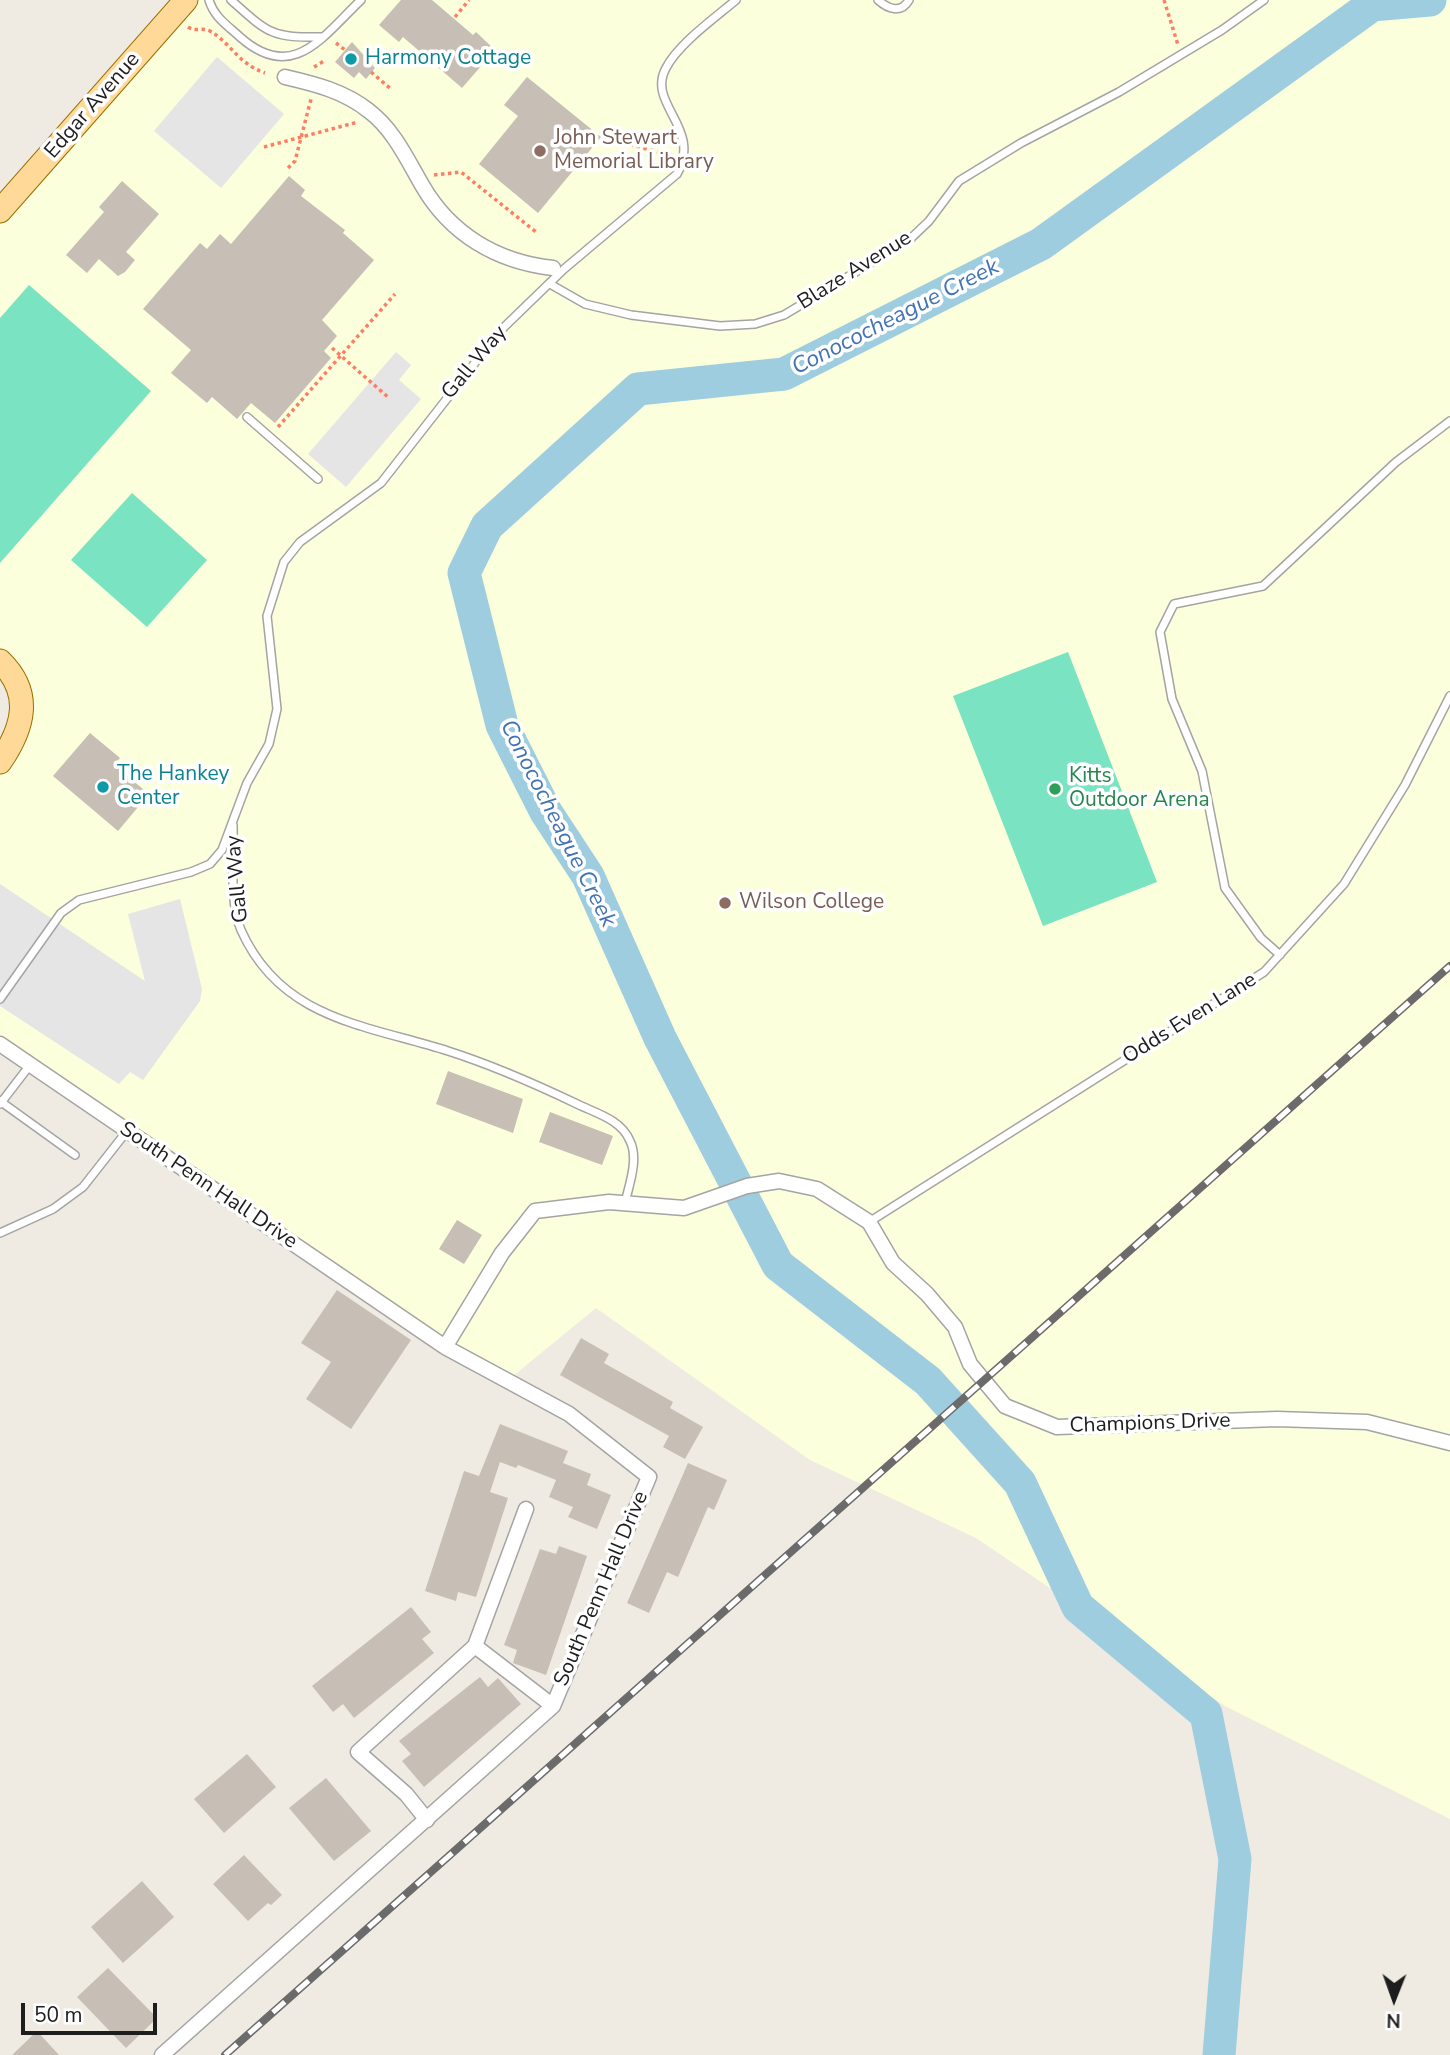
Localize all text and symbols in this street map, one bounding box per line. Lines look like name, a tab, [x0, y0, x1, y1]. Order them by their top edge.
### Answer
place label: Harmony Cottage	[365, 46, 531, 72]
street label: Edgar Avenue	[40, 48, 146, 164]
marker: Harmony Cottage	[343, 51, 359, 67]
place label: John Stewart Memorial Library	[554, 126, 714, 176]
marker: John Stewart Memorial Library	[532, 143, 548, 159]
street label: Blaze Avenue	[794, 226, 916, 316]
water label: Conococheague Creek	[788, 254, 1004, 382]
street label: Gall Way	[437, 321, 513, 405]
water label: Conococheague Creek	[493, 716, 621, 932]
place label: The Hankey Center	[117, 762, 229, 812]
place label: Kitts Outdoor Arena	[1069, 764, 1210, 814]
marker: The Hankey Center	[95, 779, 111, 795]
marker: Kitts Outdoor Arena	[1047, 781, 1063, 797]
street label: Gall Way	[222, 834, 254, 924]
place label: Wilson College	[739, 890, 884, 916]
marker: Wilson College	[717, 895, 733, 911]
street label: Odds Even Lane	[1118, 968, 1262, 1070]
street label: South Penn Hall Drive	[114, 1117, 302, 1255]
street label: Champions Drive	[1069, 1409, 1231, 1439]
street label: South Penn Hall Drive	[550, 1488, 654, 1690]
north arrow	[1359, 1964, 1429, 2034]
scale bar	[24, 1988, 161, 2032]
text: 50 m	[34, 2001, 83, 2029]
text: N	[1386, 2007, 1401, 2033]

